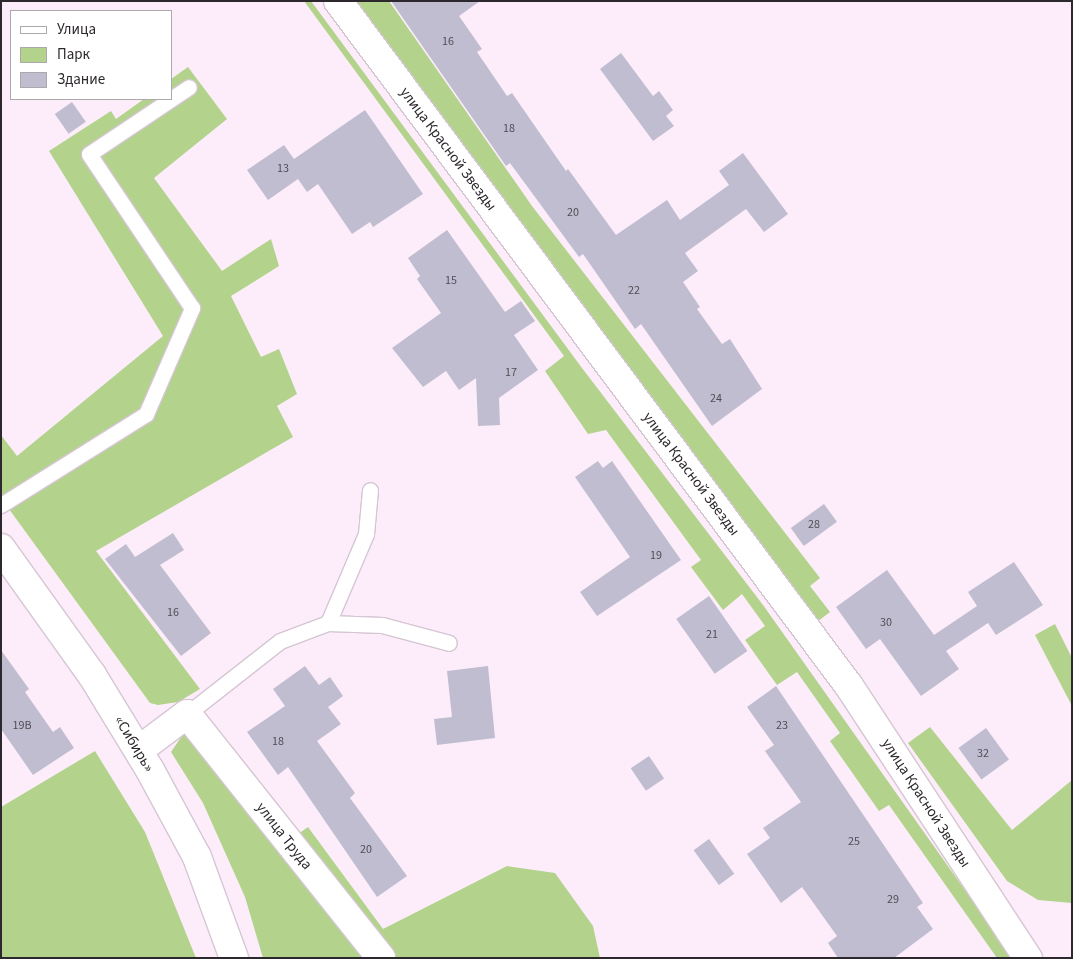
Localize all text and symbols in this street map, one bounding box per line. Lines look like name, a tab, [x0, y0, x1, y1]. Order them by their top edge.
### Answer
legend	[10, 10, 172, 100]
text: Улица	[57, 19, 96, 40]
house number: 16	[442, 35, 454, 49]
text: Парк	[57, 44, 90, 65]
text: Здание	[57, 69, 105, 90]
street label: улица Красной Звезды	[396, 84, 500, 214]
house number: 18	[503, 122, 515, 136]
house number: 13	[277, 162, 289, 176]
house number: 20	[567, 206, 579, 220]
house number: 15	[445, 274, 457, 288]
house number: 22	[628, 284, 640, 298]
house number: 17	[505, 366, 517, 380]
house number: 24	[710, 392, 722, 406]
street label: улица Красной Звезды	[639, 409, 743, 539]
house number: 28	[808, 518, 820, 532]
house number: 19	[650, 549, 662, 563]
house number: 16	[167, 606, 179, 620]
house number: 30	[880, 616, 892, 630]
house number: 21	[706, 628, 718, 642]
street label: «Сибирь»	[110, 713, 158, 775]
house number: 19В	[13, 719, 31, 733]
house number: 23	[776, 719, 788, 733]
house number: 18	[272, 735, 284, 749]
street label: улица Красной Звезды	[878, 735, 974, 871]
house number: 32	[977, 747, 989, 761]
street label: улица Труда	[252, 799, 316, 873]
house number: 25	[848, 835, 860, 849]
house number: 20	[360, 843, 372, 857]
house number: 29	[887, 893, 899, 907]

